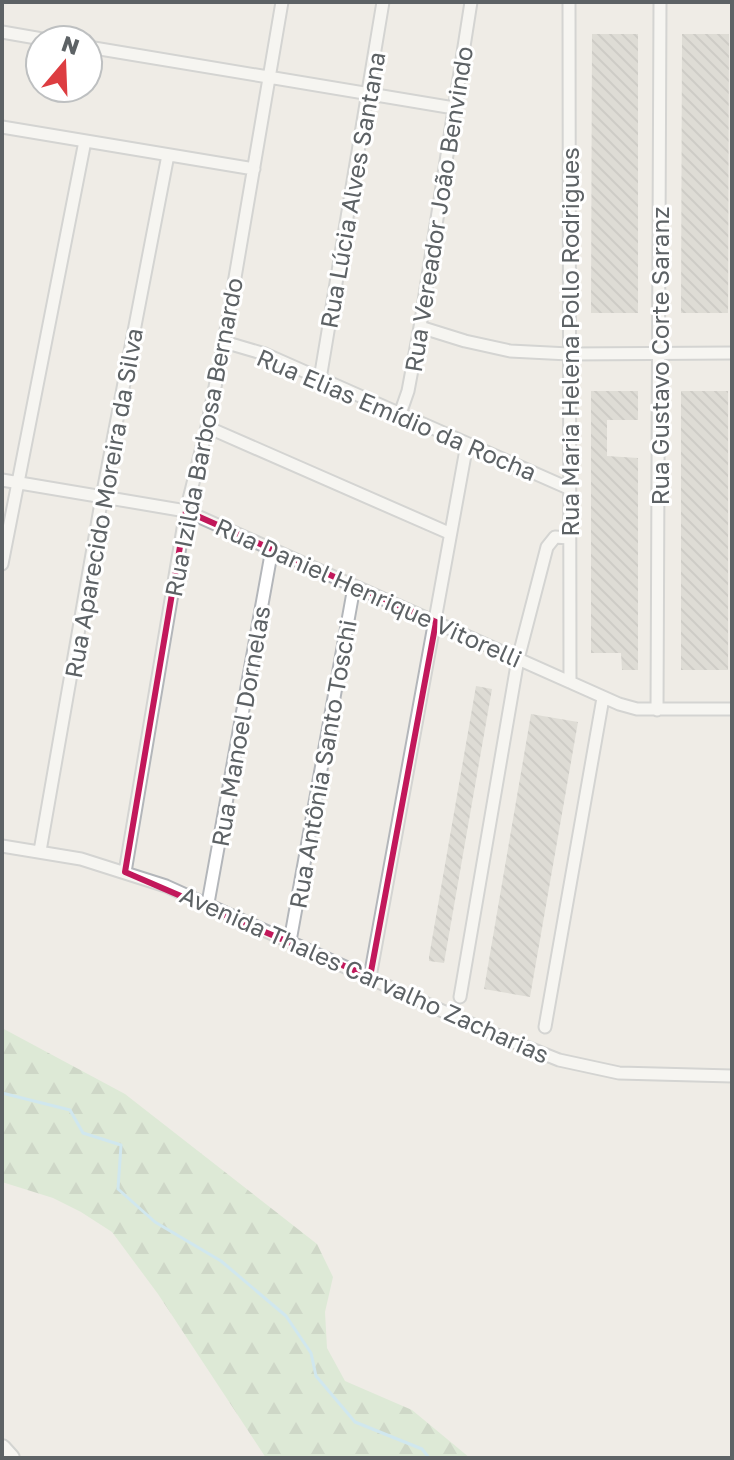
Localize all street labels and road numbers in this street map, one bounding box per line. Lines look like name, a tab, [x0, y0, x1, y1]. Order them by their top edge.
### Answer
street label: Rua Vereador João Benvindo	[398, 44, 478, 374]
street label: Rua Lúcia Alves Santana	[313, 50, 391, 330]
street label: Rua Maria Helena Pollo Rodrigues	[555, 147, 584, 537]
street label: Rua Gustavo Corte Saranz	[645, 207, 674, 505]
street label: Rua Izilda Barbosa Bernardo	[158, 275, 248, 599]
street label: Rua Aparecido Moreira da Silva	[58, 326, 148, 680]
street label: Rua Elias Emídio da Rocha	[253, 342, 541, 486]
street label: Rua Daniel Henrique Vitorelli	[211, 511, 527, 673]
street label: Rua Manoel Dornelas	[205, 603, 275, 849]
street label: Rua Antônia Santo Toschi	[282, 617, 362, 911]
street label: Avenida Thales Carvalho Zacharias	[176, 879, 554, 1069]

